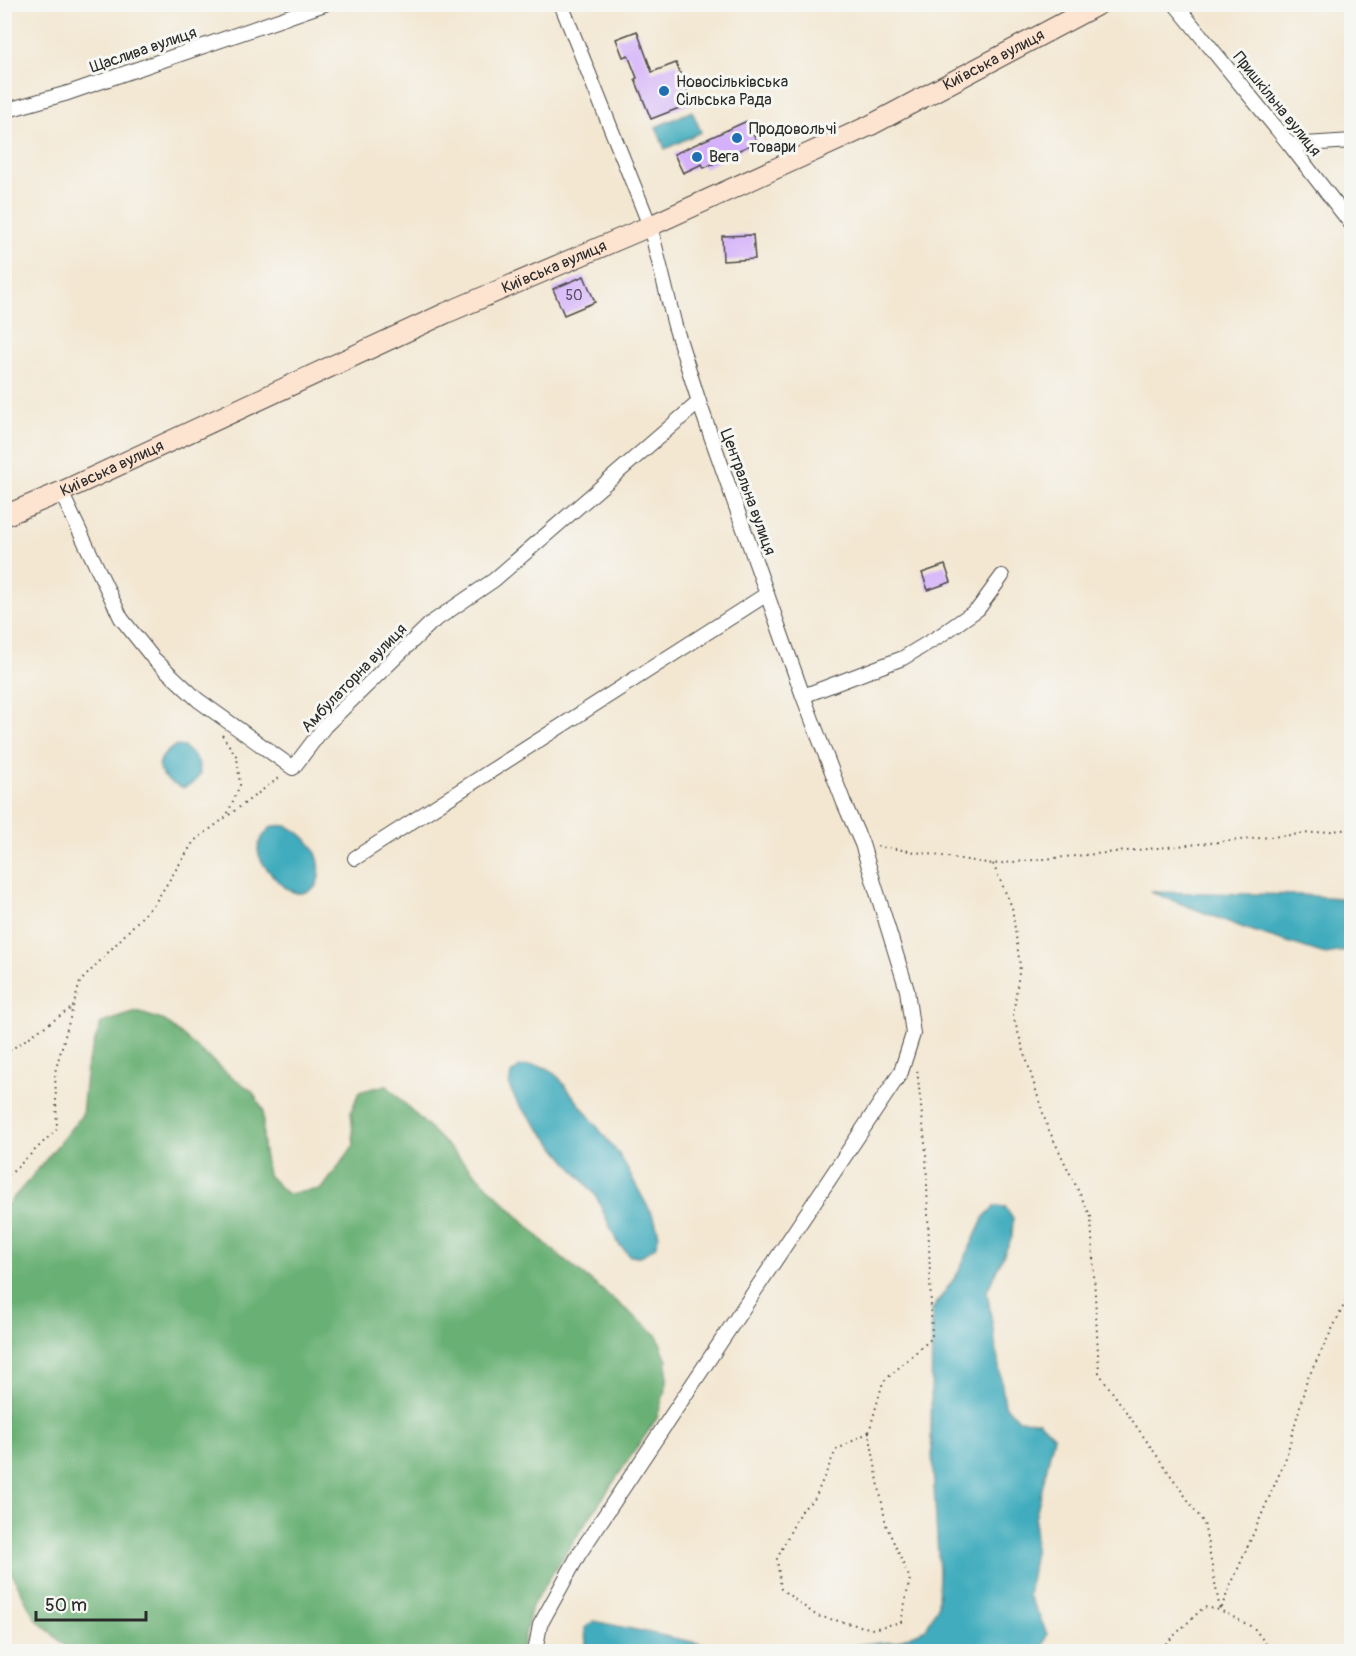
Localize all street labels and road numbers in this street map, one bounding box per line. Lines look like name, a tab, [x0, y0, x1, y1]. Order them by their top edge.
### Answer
street label: Щаслива вулиця	[87, 22, 199, 78]
street label: Київська вулиця	[939, 25, 1048, 95]
street label: Пришкільна вулиця	[1229, 48, 1325, 160]
street label: Київська вулиця	[499, 236, 610, 298]
street label: Центральна вулиця	[716, 426, 780, 558]
street label: Київська вулиця	[57, 436, 167, 501]
street label: Амбулаторна вулиця	[297, 619, 411, 737]

